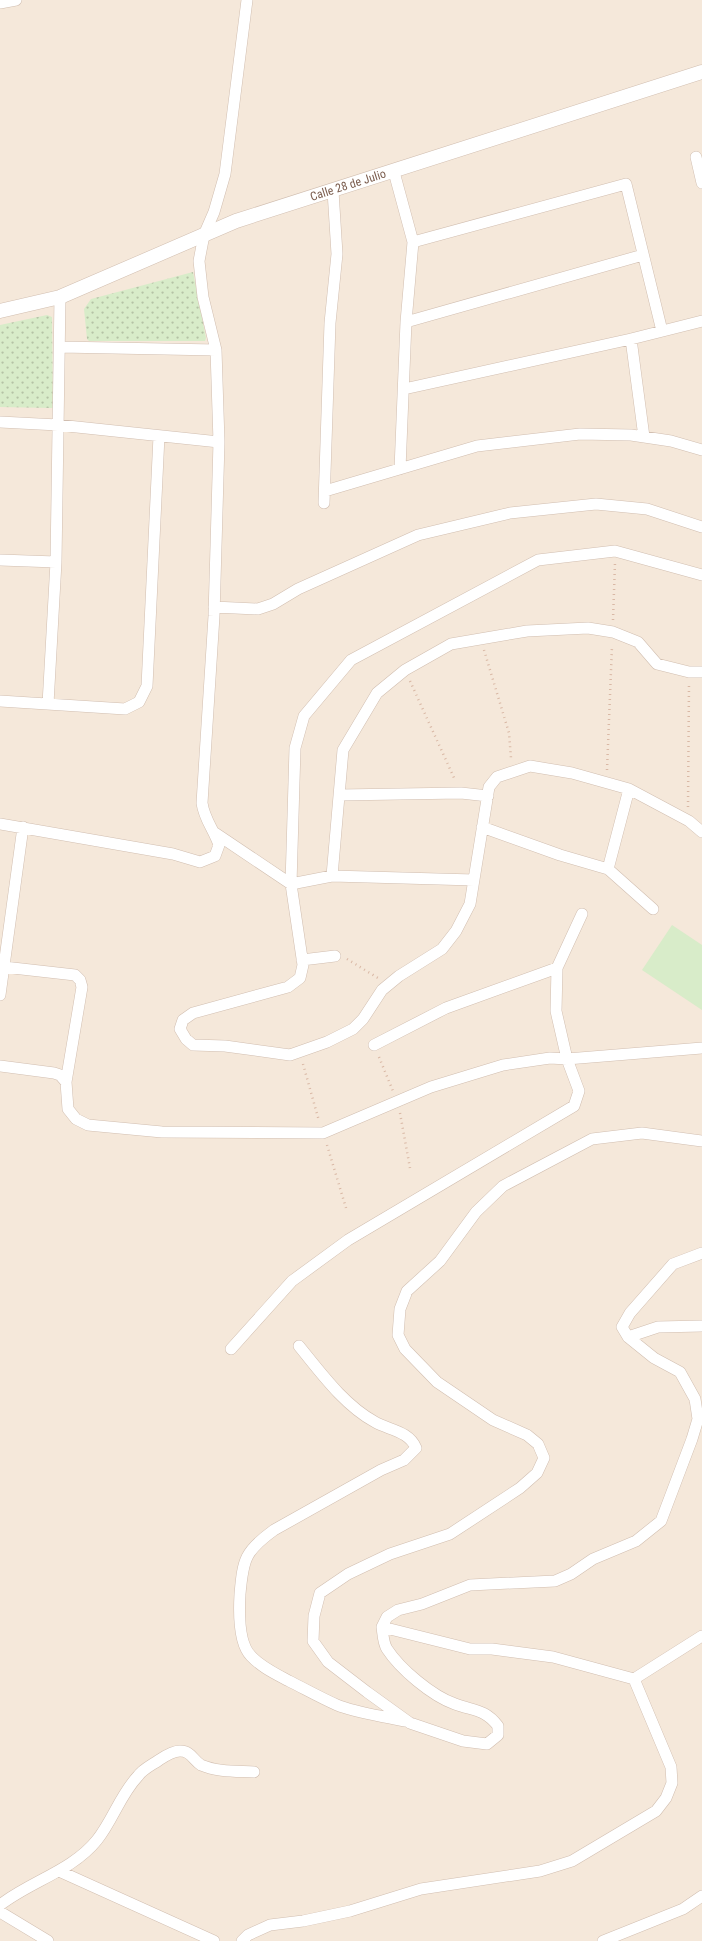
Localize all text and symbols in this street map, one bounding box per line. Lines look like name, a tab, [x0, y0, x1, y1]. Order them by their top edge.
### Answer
street label: Calle 28 de Julio	[308, 167, 388, 204]

